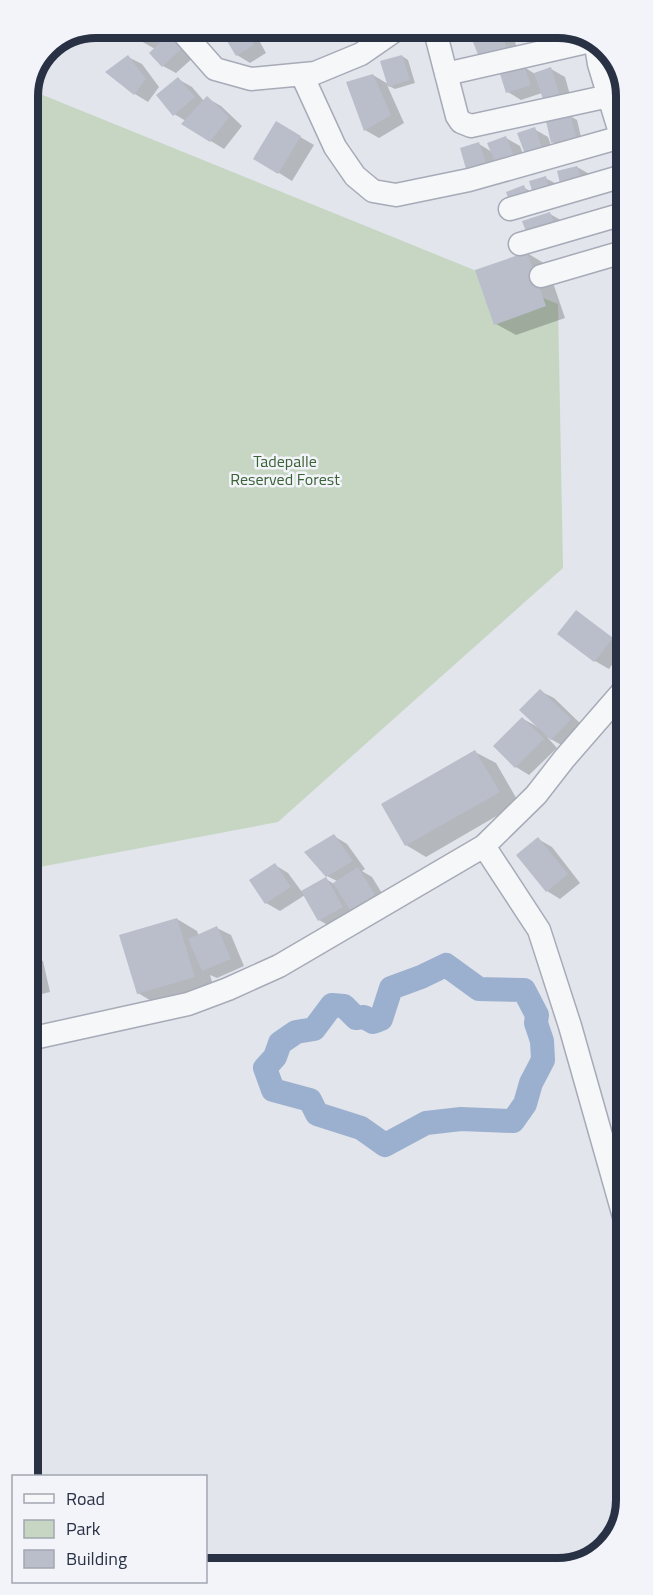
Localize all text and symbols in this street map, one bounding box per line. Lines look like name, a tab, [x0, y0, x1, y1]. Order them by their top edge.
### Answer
park label: Tadepalle Reserved Forest	[230, 449, 340, 491]
legend	[12, 1475, 207, 1583]
text: Road	[66, 1485, 105, 1512]
text: Park	[66, 1515, 101, 1542]
text: Building	[66, 1545, 127, 1572]

